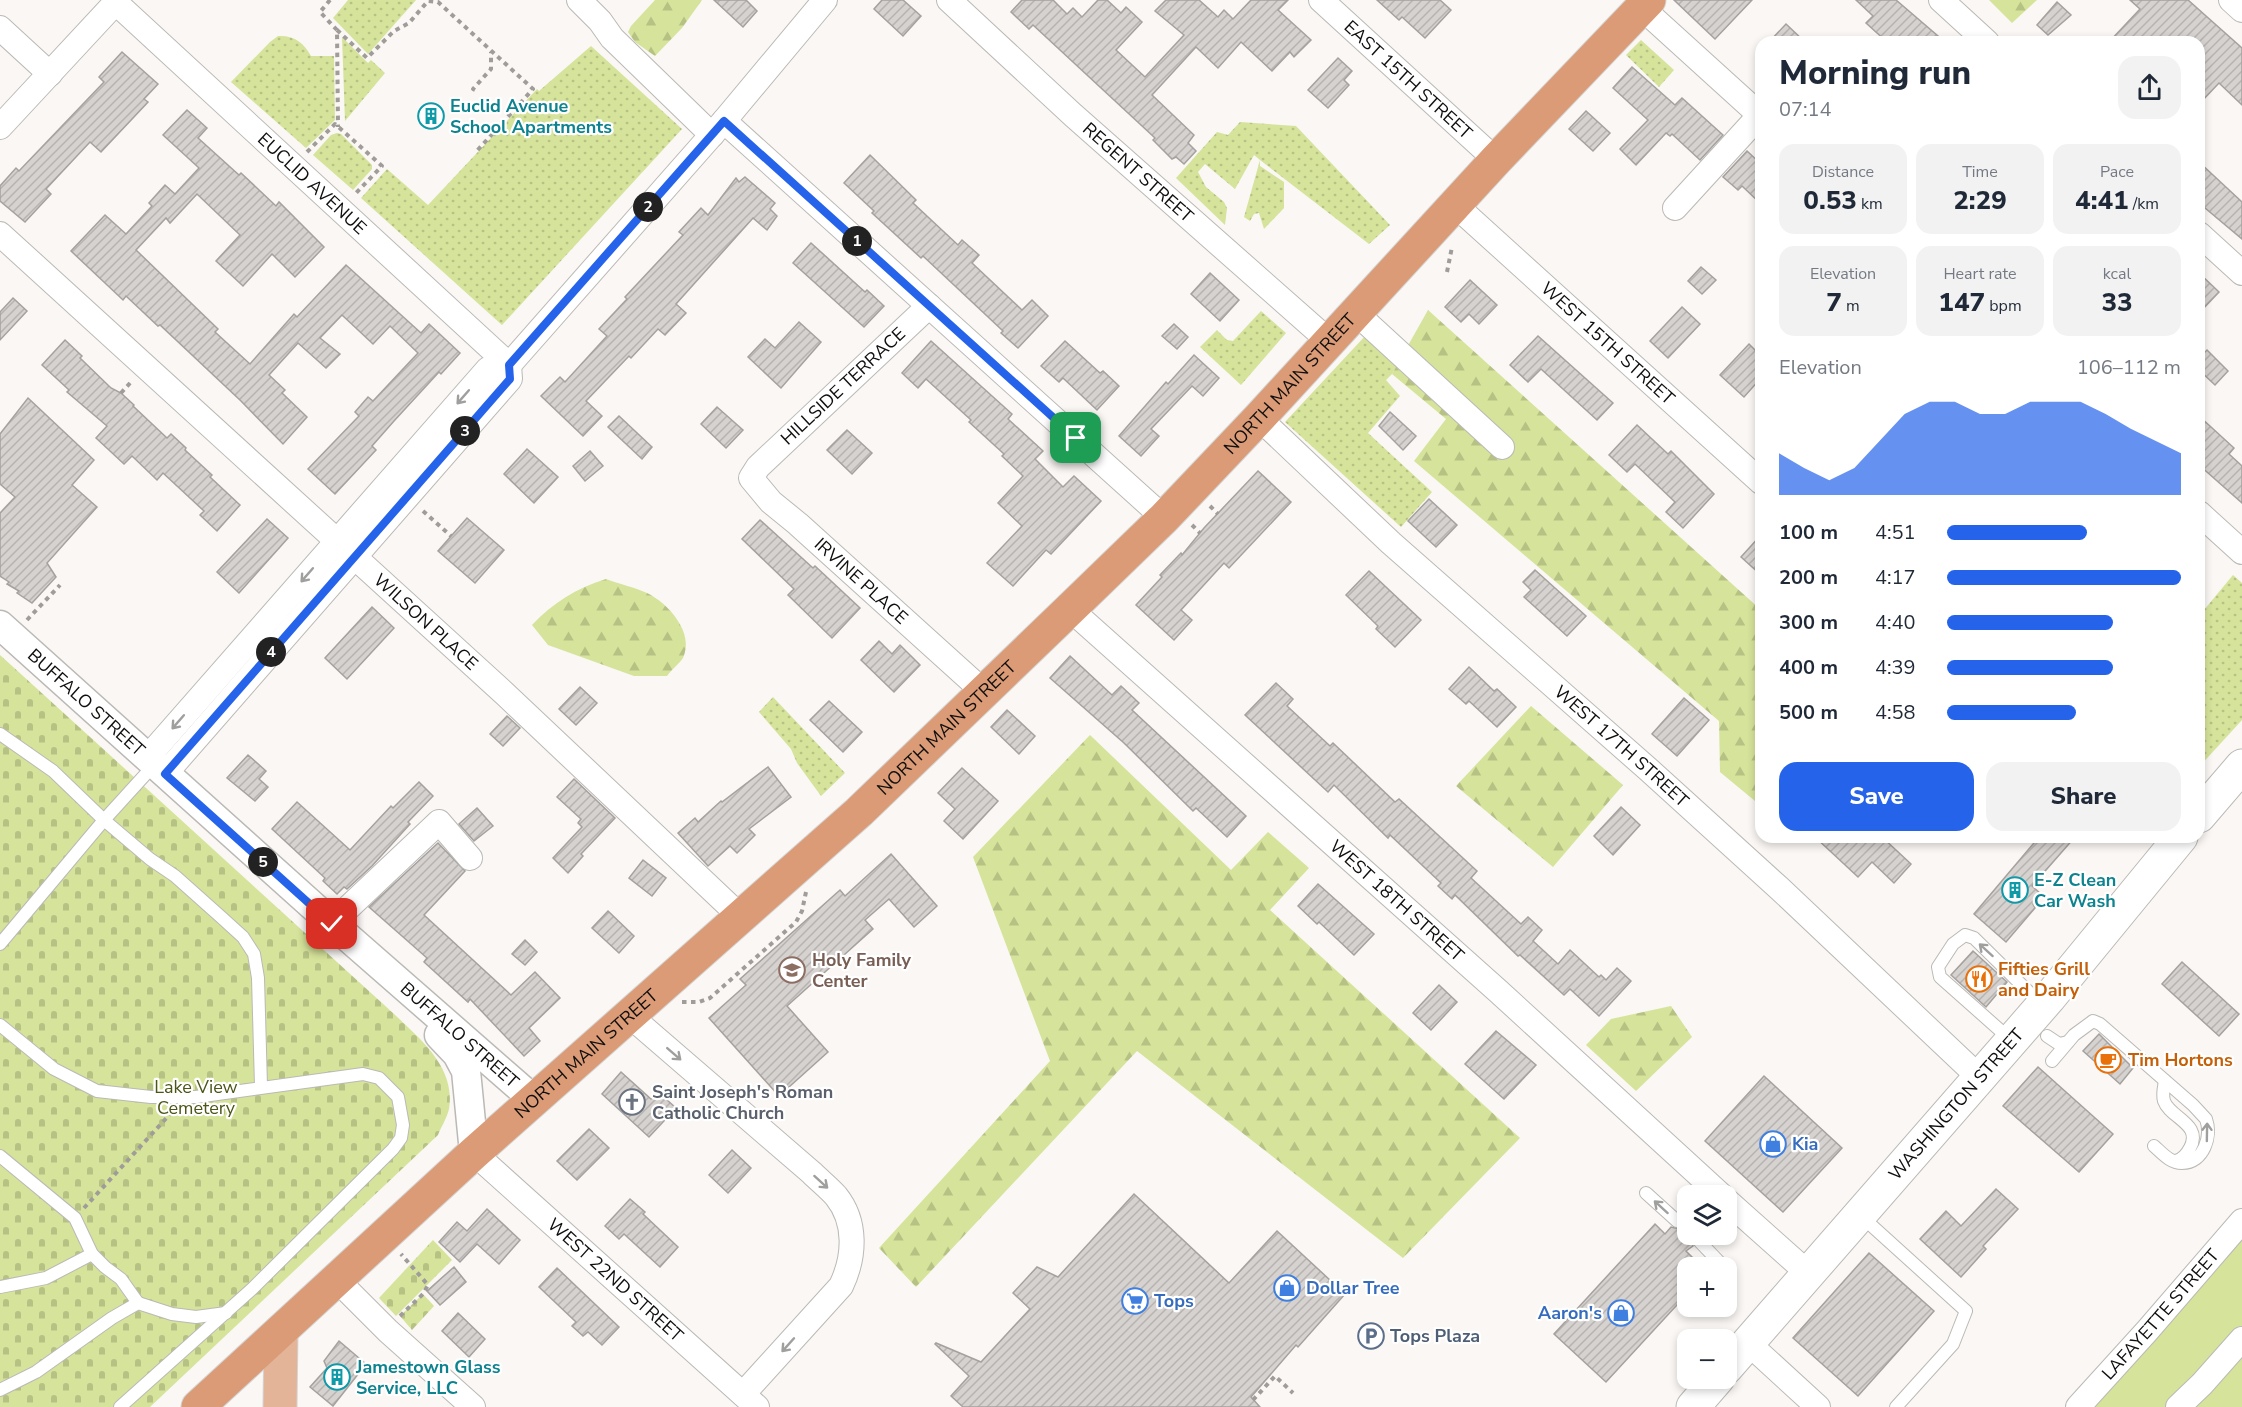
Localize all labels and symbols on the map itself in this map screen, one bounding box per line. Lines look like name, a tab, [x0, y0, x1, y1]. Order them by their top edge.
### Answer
street label: EAST 15TH STREET	[1339, 15, 1477, 144]
place label: Euclid Avenue School Apartments	[450, 94, 612, 139]
building icon: Euclid Avenue School Apartments	[416, 101, 446, 131]
street label: REGENT STREET	[1078, 117, 1199, 228]
street label: EUCLID AVENUE	[252, 127, 372, 240]
pin: 2	[633, 192, 663, 222]
pin: 1	[842, 226, 872, 256]
street label: WEST 15TH STREET	[1536, 276, 1680, 410]
street label: NORTH MAIN STREET	[1219, 308, 1361, 460]
street label: HILLSIDE TERRACE	[775, 322, 911, 450]
one-way arrow	[457, 389, 470, 405]
pin	[1050, 412, 1101, 463]
pin: 3	[450, 416, 480, 446]
street label: IRVINE PLACE	[809, 532, 913, 630]
one-way arrow	[300, 567, 314, 582]
street label: WILSON PLACE	[369, 568, 483, 676]
pin: 4	[256, 637, 286, 667]
street label: BUFFALO STREET	[22, 643, 150, 762]
street label: NORTH MAIN STREET	[872, 655, 1022, 800]
street label: WEST 17TH STREET	[1549, 680, 1694, 812]
one-way arrow	[171, 714, 185, 729]
street label: WEST 18TH STREET	[1324, 834, 1469, 967]
pin: 5	[248, 847, 278, 877]
place label: E-Z Clean Car Wash	[2034, 868, 2116, 913]
building icon: E-Z Clean Car Wash	[2000, 875, 2030, 905]
pin	[306, 898, 357, 949]
one-way arrow	[1979, 943, 1994, 957]
place label: Holy Family Center	[812, 948, 912, 993]
school or university icon: Holy Family Center	[777, 955, 807, 985]
place label: Fifties Grill and Dairy	[1998, 957, 2090, 1002]
restaurant icon: Fifties Grill and Dairy	[1964, 964, 1994, 994]
street label: BUFFALO STREET	[395, 977, 524, 1094]
street label: NORTH MAIN STREET	[509, 983, 663, 1124]
street label: WASHINGTON STREET	[1883, 1023, 2029, 1186]
cafe icon: Tim Hortons	[2093, 1045, 2123, 1075]
one-way arrow	[666, 1047, 681, 1061]
place label: Tim Hortons	[2128, 1048, 2233, 1072]
park label: Lake View Cemetery	[154, 1075, 238, 1120]
place label: Saint Joseph's Roman Catholic Church	[652, 1080, 833, 1125]
church icon: Saint Joseph's Roman Catholic Church	[617, 1087, 647, 1117]
one-way arrow	[2201, 1122, 2213, 1142]
shop icon: Kia	[1758, 1129, 1788, 1159]
place label: Kia	[1792, 1132, 1818, 1156]
one-way arrow	[813, 1175, 828, 1189]
one-way arrow	[1654, 1200, 1669, 1214]
street label: WEST 22ND STREET	[542, 1213, 689, 1347]
street label: LAFAYETTE STREET	[2096, 1244, 2225, 1385]
shop icon: Dollar Tree	[1272, 1273, 1302, 1303]
place label: Dollar Tree	[1306, 1276, 1400, 1300]
supermarket icon: Tops	[1120, 1286, 1150, 1316]
place label: Tops	[1154, 1289, 1194, 1313]
shop icon: Aaron's	[1606, 1298, 1636, 1328]
place label: Aaron's	[1538, 1301, 1602, 1325]
parking icon: Tops Plaza	[1356, 1321, 1386, 1351]
place label: Tops Plaza	[1390, 1324, 1480, 1348]
one-way arrow	[781, 1337, 795, 1352]
place label: Jamestown Glass Service, LLC	[355, 1355, 501, 1400]
building icon: Jamestown Glass Service, LLC	[322, 1362, 352, 1392]

